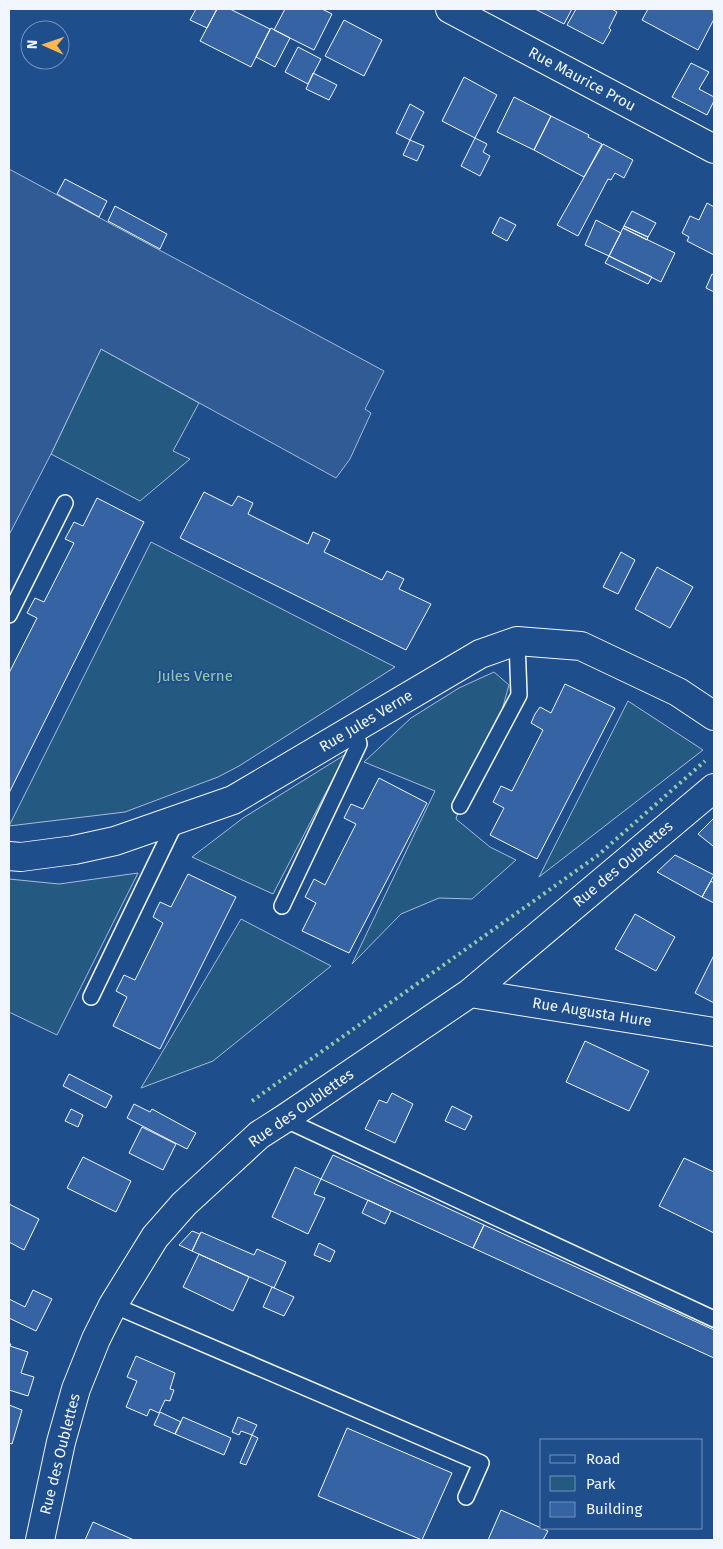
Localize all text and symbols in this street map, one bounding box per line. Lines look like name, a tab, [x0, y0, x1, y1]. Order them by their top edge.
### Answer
north arrow	[20, 20, 70, 70]
text: N	[24, 40, 41, 50]
street label: Rue Maurice Prou	[525, 43, 639, 115]
park label: Jules Verne	[157, 667, 233, 685]
street label: Rue Jules Verne	[316, 686, 416, 756]
street label: Rue des Oublettes	[570, 817, 676, 911]
street label: Rue Augusta Hure	[531, 994, 653, 1030]
street label: Rue des Oublettes	[245, 1065, 357, 1151]
street label: Rue des Oublettes	[36, 1391, 84, 1517]
legend	[540, 1439, 703, 1529]
text: Road	[586, 1450, 621, 1468]
text: Park	[586, 1475, 616, 1493]
text: Building	[586, 1500, 642, 1518]

